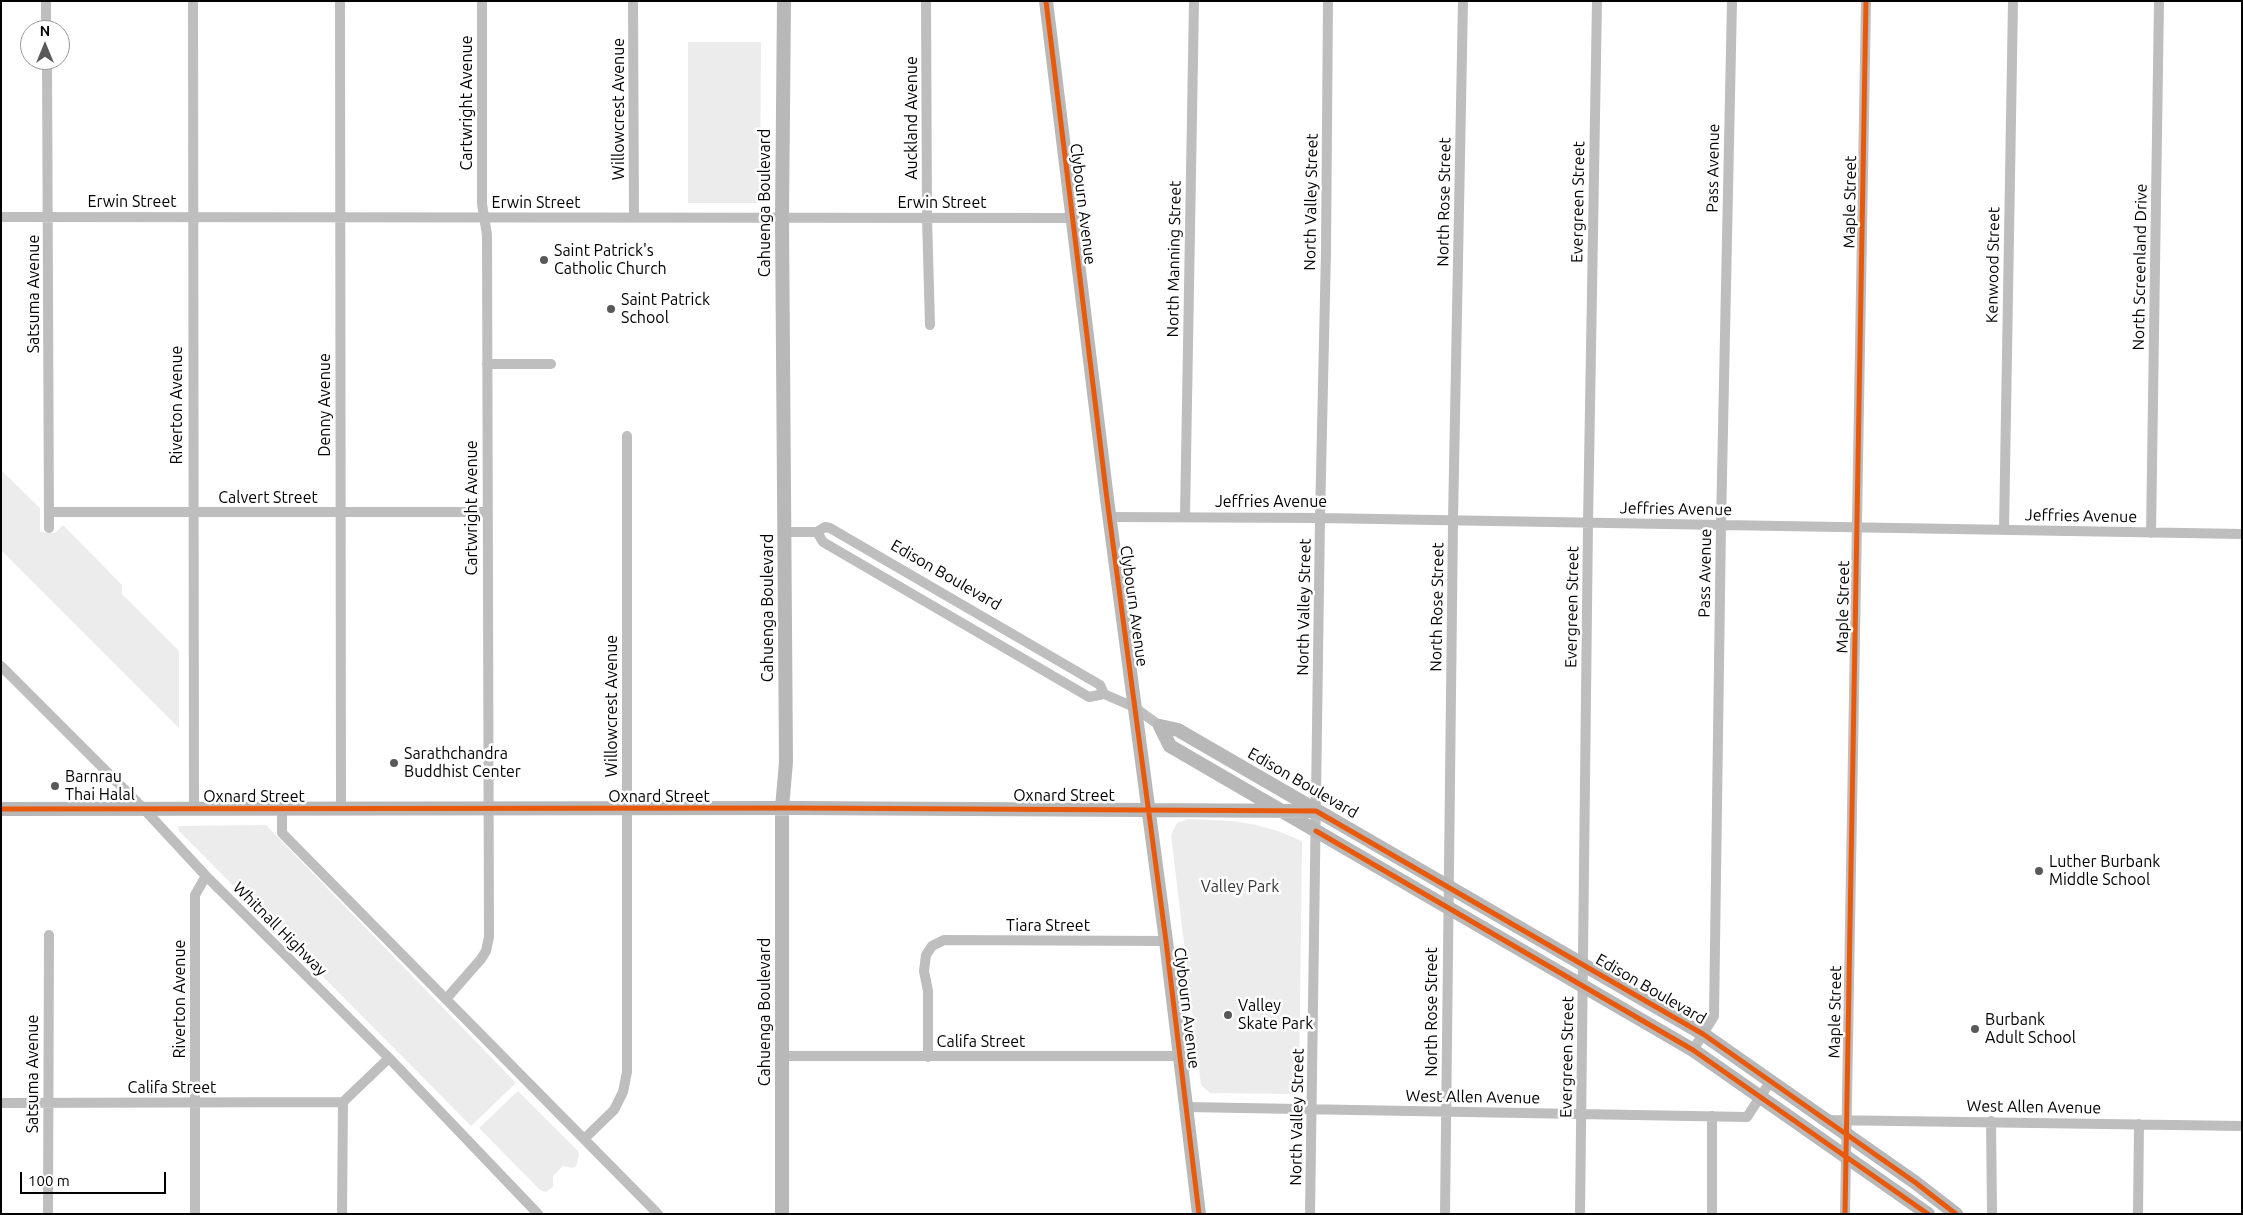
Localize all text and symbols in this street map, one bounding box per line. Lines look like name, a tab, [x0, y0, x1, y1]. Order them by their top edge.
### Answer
north arrow	[20, 20, 70, 70]
text: N	[40, 23, 50, 39]
street label: Cartwright Avenue	[457, 36, 477, 170]
street label: Willowcrest Avenue	[609, 38, 629, 180]
street label: Auckland Avenue	[902, 56, 922, 180]
street label: Pass Avenue	[1703, 123, 1723, 213]
street label: Cahuenga Boulevard	[755, 129, 775, 277]
street label: North Valley Street	[1300, 133, 1322, 271]
street label: North Rose Street	[1433, 137, 1455, 267]
street label: Evergreen Street	[1567, 141, 1589, 263]
street label: Clybourn Avenue	[1066, 142, 1100, 266]
street label: Maple Street	[1840, 155, 1860, 249]
street label: North Manning Street	[1163, 180, 1185, 338]
street label: North Screenland Drive	[2129, 183, 2151, 351]
street label: Erwin Street	[87, 192, 177, 212]
street label: Erwin Street	[491, 193, 581, 213]
street label: Erwin Street	[897, 193, 987, 213]
street label: Kenwood Street	[1982, 207, 2004, 323]
street label: Satsuma Avenue	[24, 235, 44, 353]
place label: Saint Patrick's Catholic Church	[554, 241, 667, 279]
marker: Saint Patrick's Catholic Church	[538, 254, 550, 266]
place label: Saint Patrick School	[621, 290, 710, 328]
marker: Saint Patrick School	[605, 303, 617, 315]
street label: Riverton Avenue	[167, 346, 187, 464]
street label: Denny Avenue	[315, 353, 335, 457]
street label: Cartwright Avenue	[462, 441, 482, 575]
street label: Calvert Street	[218, 488, 318, 508]
street label: Jeffries Avenue	[1215, 492, 1327, 512]
street label: Jeffries Avenue	[1620, 498, 1732, 520]
street label: Jeffries Avenue	[2025, 505, 2137, 527]
street label: Pass Avenue	[1695, 528, 1715, 618]
street label: Cahuenga Boulevard	[758, 534, 778, 682]
street label: Edison Boulevard	[887, 536, 1005, 614]
street label: North Valley Street	[1293, 538, 1315, 676]
street label: North Rose Street	[1426, 542, 1448, 672]
street label: Clybourn Avenue	[1116, 544, 1152, 668]
street label: Evergreen Street	[1561, 546, 1583, 668]
street label: Maple Street	[1833, 560, 1853, 654]
street label: Willowcrest Avenue	[602, 635, 622, 777]
place label: Sarathchandra Buddhist Center	[404, 744, 521, 782]
street label: Edison Boulevard	[1244, 744, 1362, 822]
marker: Sarathchandra Buddhist Center	[388, 757, 400, 769]
place label: Barnrau Thai Halal	[65, 767, 135, 805]
marker: Barnrau Thai Halal	[49, 780, 61, 792]
street label: Oxnard Street	[1013, 786, 1115, 806]
street label: Oxnard Street	[203, 787, 305, 807]
street label: Oxnard Street	[608, 787, 710, 807]
place label: Luther Burbank Middle School	[2049, 852, 2160, 890]
marker: Luther Burbank Middle School	[2033, 865, 2045, 877]
park label: Valley Park	[1201, 877, 1279, 897]
street label: Whitnall Highway	[229, 878, 331, 980]
street label: Tiara Street	[1006, 916, 1090, 936]
street label: Cahuenga Boulevard	[755, 938, 775, 1086]
street label: Riverton Avenue	[170, 940, 190, 1058]
street label: Clybourn Avenue	[1170, 946, 1204, 1070]
street label: North Rose Street	[1422, 947, 1442, 1077]
street label: Edison Boulevard	[1592, 950, 1710, 1028]
street label: Maple Street	[1825, 965, 1845, 1059]
place label: Valley Skate Park	[1238, 996, 1313, 1034]
street label: Evergreen Street	[1556, 996, 1578, 1118]
marker: Valley Skate Park	[1222, 1009, 1234, 1021]
place label: Burbank Adult School	[1985, 1010, 2076, 1048]
street label: Satsuma Avenue	[23, 1015, 43, 1133]
marker: Burbank Adult School	[1969, 1023, 1981, 1035]
street label: Califa Street	[937, 1032, 1025, 1052]
street label: North Valley Street	[1286, 1048, 1308, 1186]
street label: Califa Street	[128, 1078, 216, 1098]
street label: West Allen Avenue	[1406, 1086, 1540, 1108]
street label: West Allen Avenue	[1967, 1096, 2101, 1118]
scale bar	[22, 1162, 169, 1194]
text: 100 m	[28, 1172, 70, 1189]

